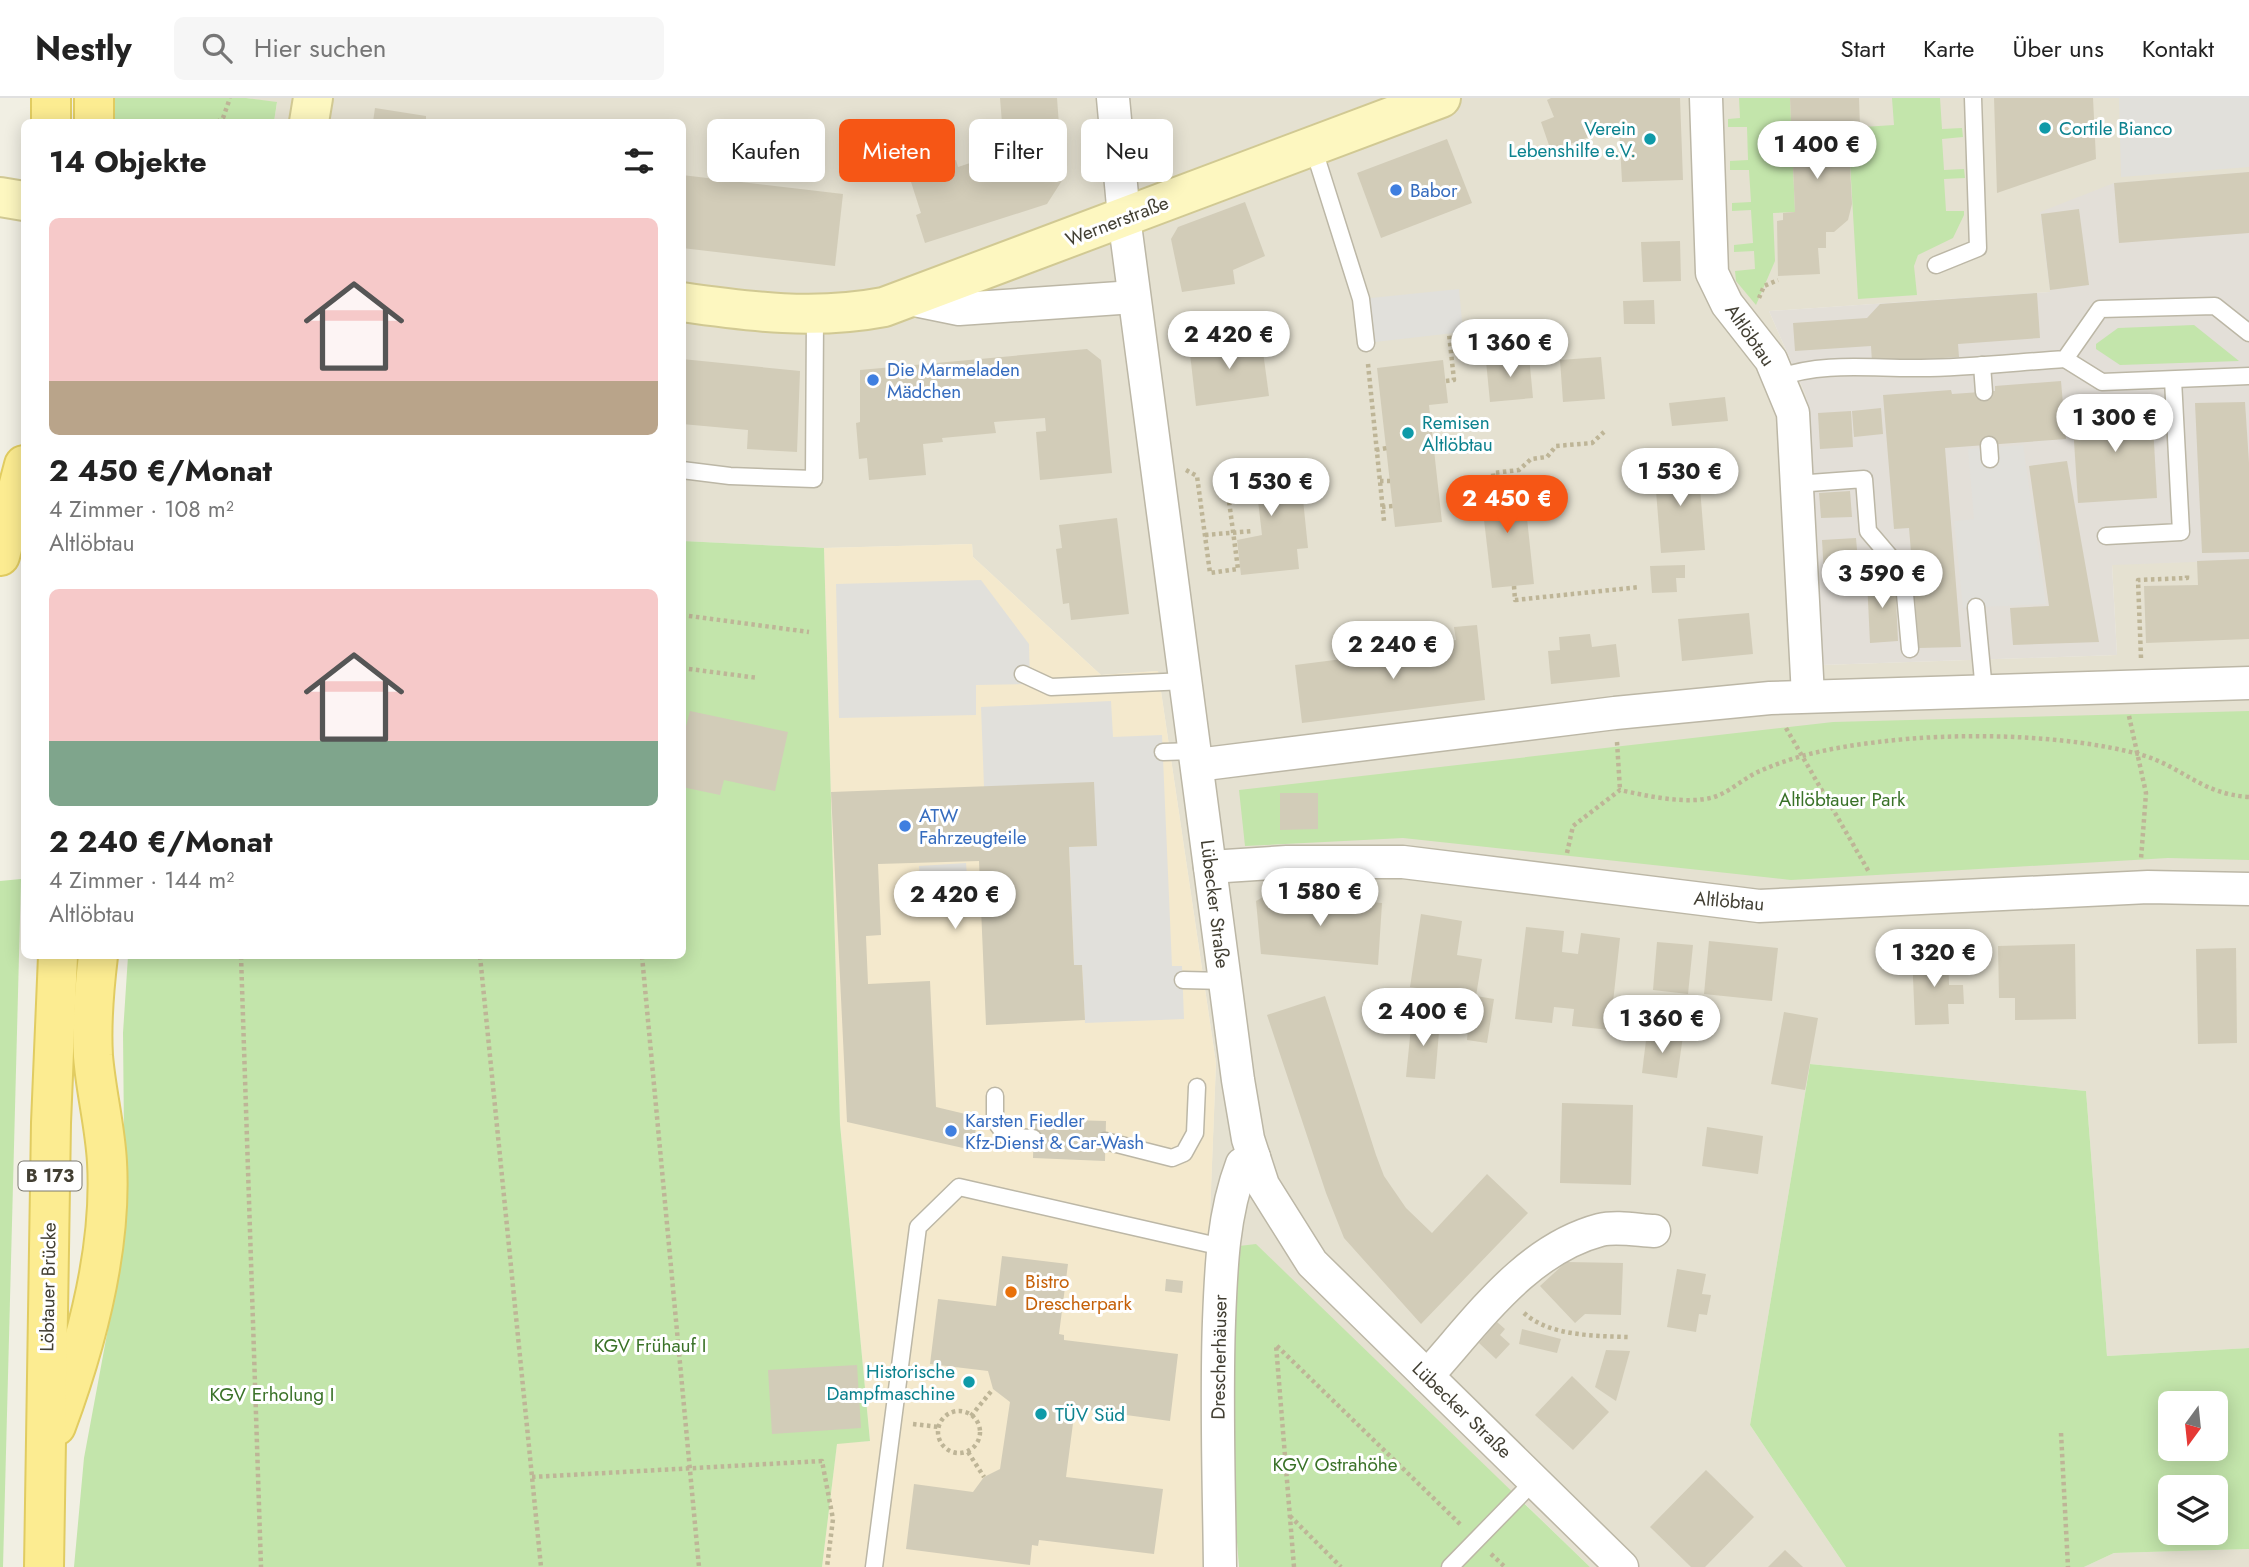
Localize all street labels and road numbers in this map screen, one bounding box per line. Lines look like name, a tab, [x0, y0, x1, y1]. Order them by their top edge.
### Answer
street label: Wernerstraße	[1062, 189, 1173, 253]
street label: Altlöbtau	[1719, 298, 1781, 372]
street label: Lübecker Straße	[1194, 838, 1236, 970]
street label: Altlöbtau	[1693, 884, 1765, 918]
road number: B 173	[19, 1162, 82, 1190]
street label: Löbtauer Brücke	[33, 1222, 63, 1352]
street label: Drescherhäuser	[1204, 1294, 1234, 1420]
street label: Lübecker Straße	[1406, 1355, 1518, 1465]

